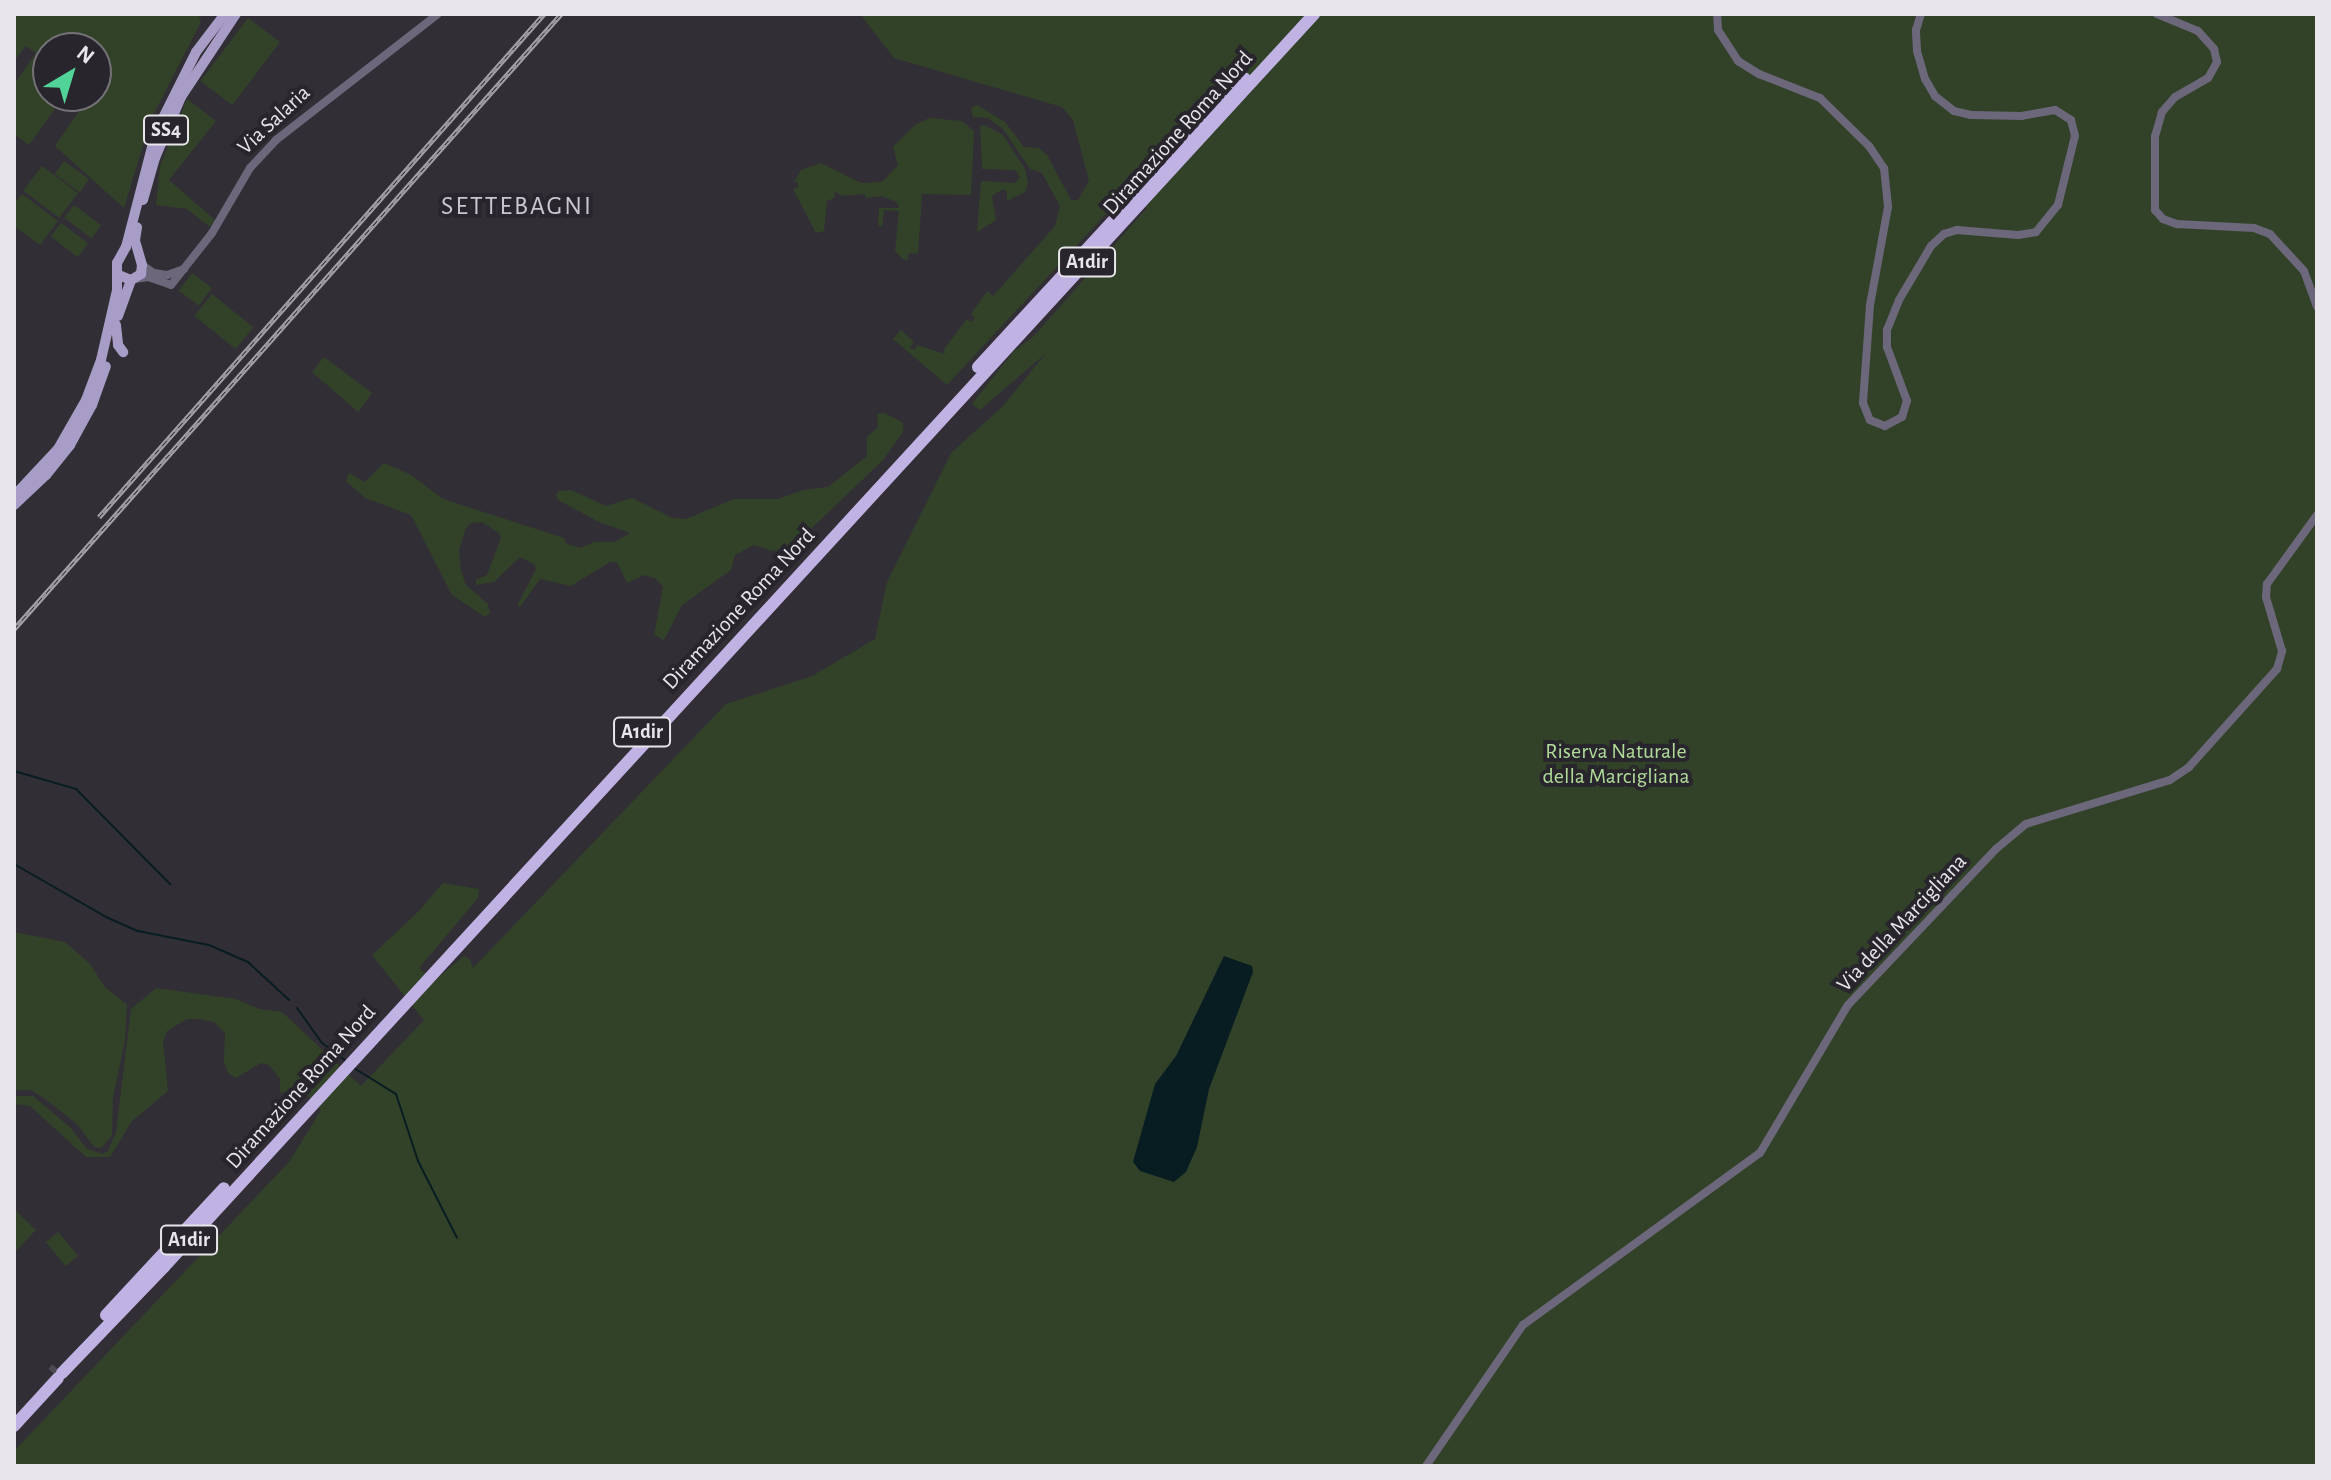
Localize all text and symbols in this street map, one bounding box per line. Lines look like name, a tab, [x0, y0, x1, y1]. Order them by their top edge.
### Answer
north arrow	[32, 32, 112, 112]
text: N	[73, 41, 98, 68]
street label: Diramazione Roma Nord	[1098, 46, 1258, 220]
street label: Via Salaria	[232, 80, 316, 160]
road number: SS4	[142, 114, 190, 146]
district label: SETTEBAGNI	[441, 191, 593, 223]
road number: A1dir	[1057, 246, 1117, 278]
street label: Diramazione Roma Nord	[657, 523, 821, 695]
road number: A1dir	[612, 716, 672, 748]
park label: Riserva Naturale della Marcigliana	[1542, 738, 1690, 790]
street label: Via della Marcigliana	[1831, 849, 1973, 997]
street label: Diramazione Roma Nord	[221, 1000, 381, 1174]
road number: A1dir	[159, 1224, 219, 1256]

